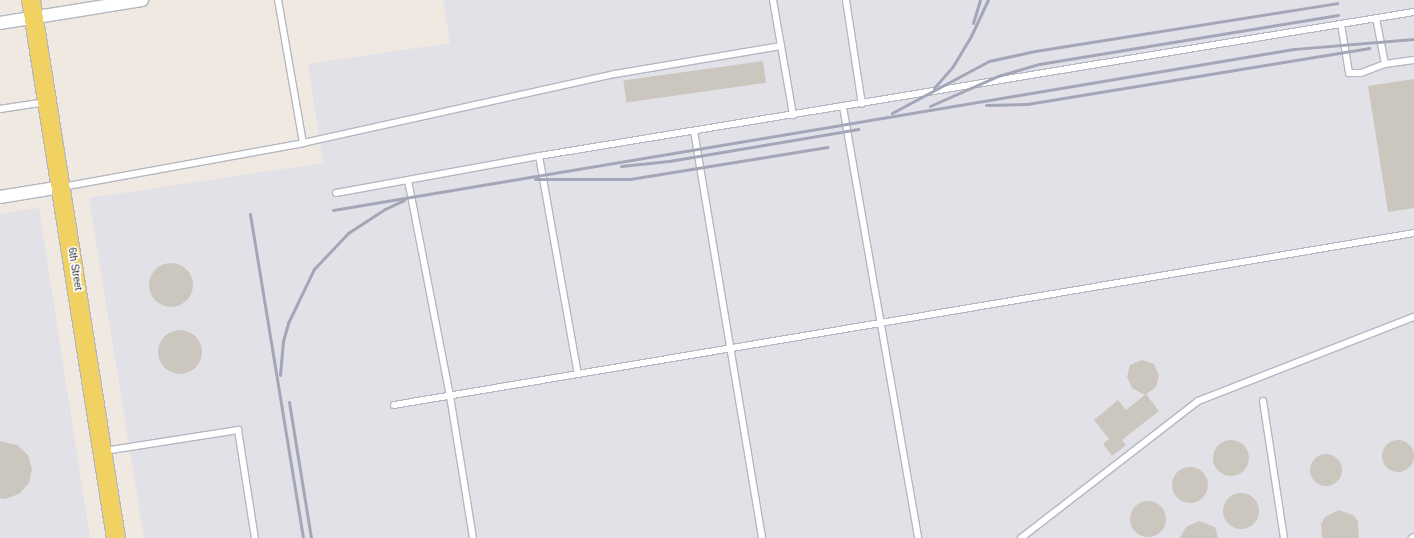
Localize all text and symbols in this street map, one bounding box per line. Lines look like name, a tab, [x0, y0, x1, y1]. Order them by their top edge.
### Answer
street label: 6th Street	[66, 247, 84, 291]

